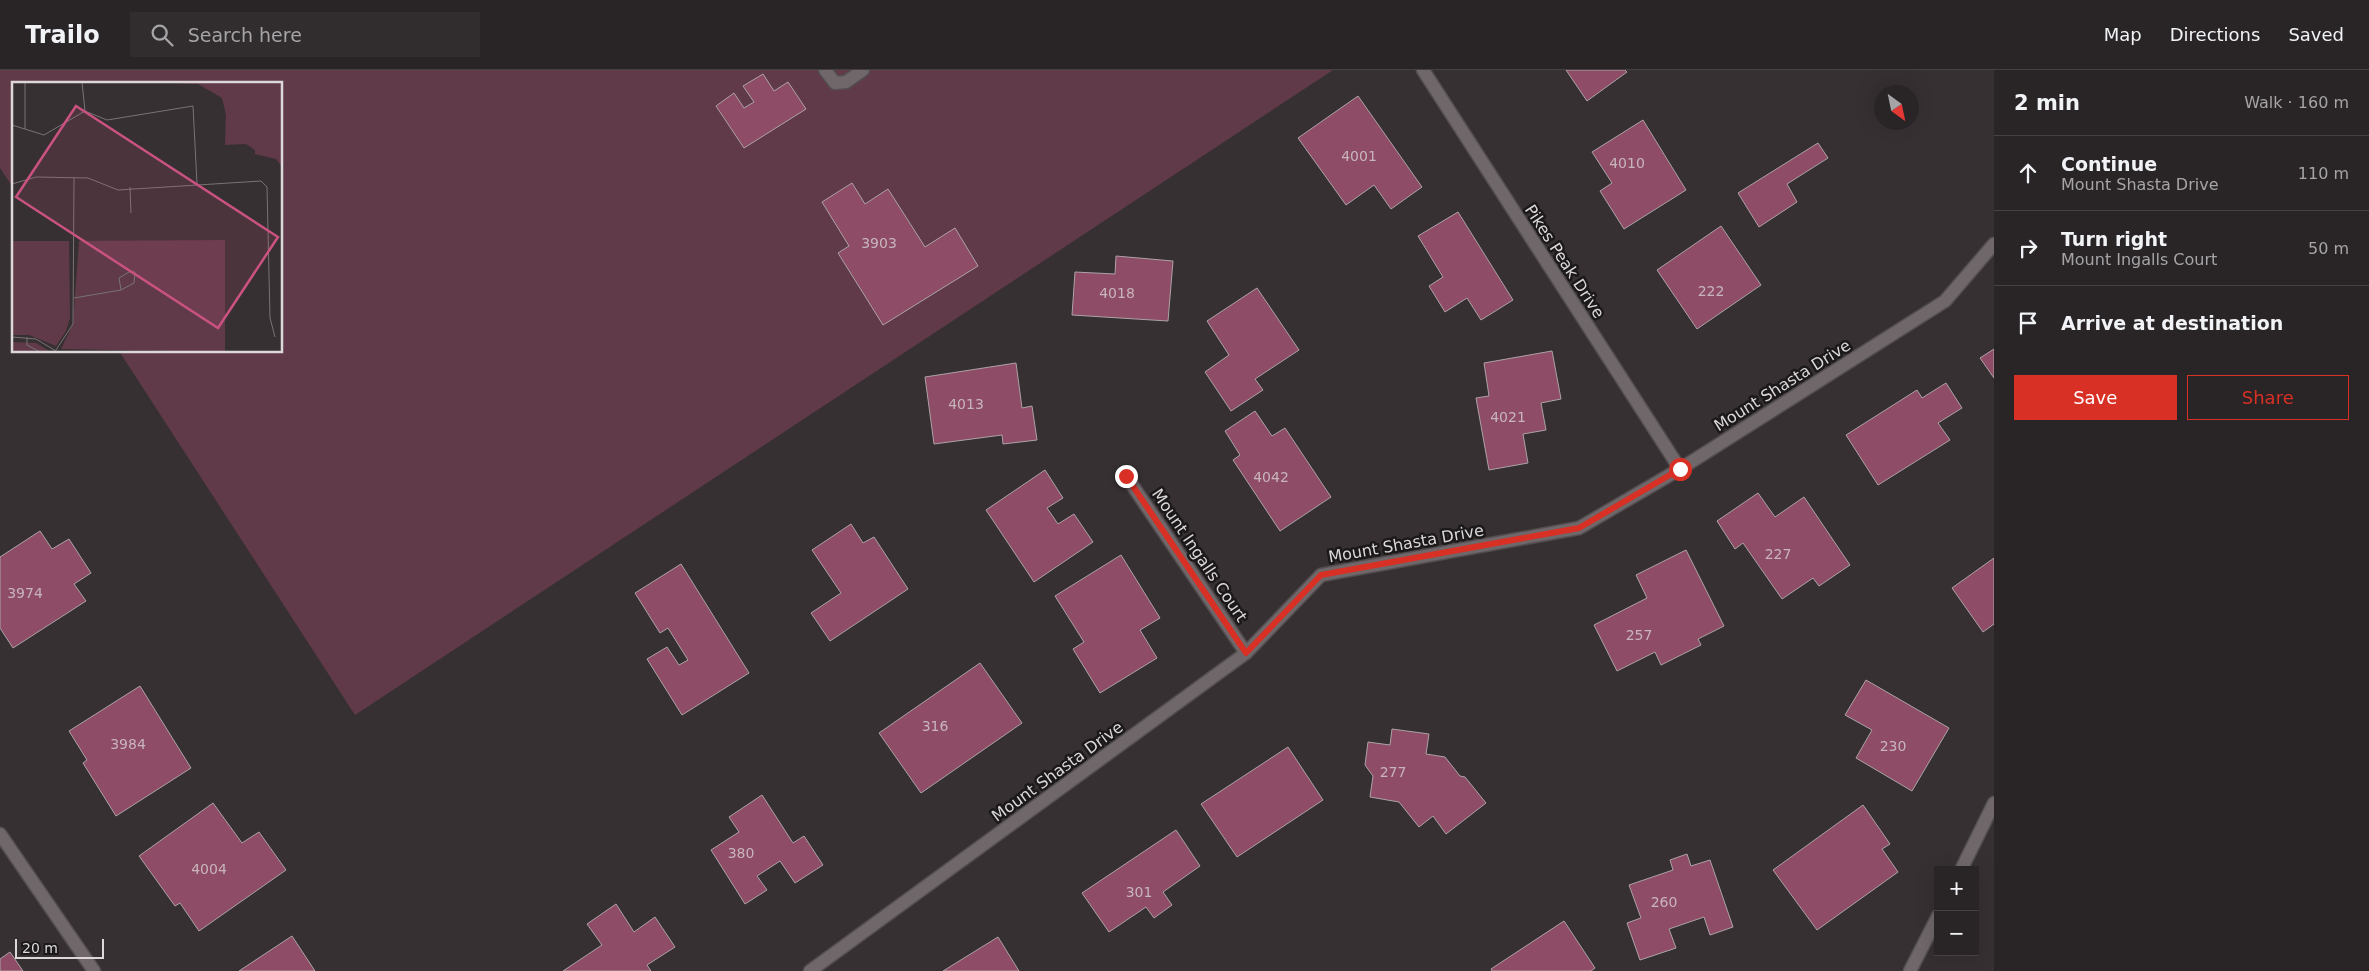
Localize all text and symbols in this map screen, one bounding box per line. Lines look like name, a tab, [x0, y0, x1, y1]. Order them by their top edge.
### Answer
search box	[130, 12, 480, 57]
text: Trailo	[25, 21, 100, 49]
icon: search	[148, 21, 176, 49]
text: Search here	[188, 24, 302, 46]
text: Map	[2104, 24, 2142, 45]
text: Directions	[2170, 24, 2260, 45]
text: Saved	[2288, 24, 2344, 45]
inset map	[12, 82, 282, 352]
north arrow	[1874, 85, 1919, 130]
text: 2 min	[2014, 91, 2080, 115]
text: Walk · 160 m	[2244, 93, 2349, 112]
house number: 4001	[1341, 148, 1377, 164]
text: Continue	[2061, 153, 2157, 175]
house number: 4010	[1609, 155, 1645, 171]
icon: ahead	[2014, 159, 2042, 187]
text: 110 m	[2298, 164, 2349, 183]
text: Mount Shasta Drive	[2061, 175, 2219, 194]
street label: Pikes Peak Drive	[1521, 201, 1608, 322]
text: Turn right	[2061, 228, 2167, 250]
icon: right	[2014, 234, 2042, 262]
house number: 3903	[861, 235, 897, 251]
text: 50 m	[2308, 239, 2349, 258]
text: Mount Ingalls Court	[2061, 250, 2217, 269]
house number: 222	[1698, 283, 1724, 299]
house number: 4018	[1099, 285, 1135, 301]
icon: arrive	[2014, 309, 2042, 337]
text: Arrive at destination	[2061, 312, 2283, 334]
street label: Mount Shasta Drive	[1710, 336, 1854, 435]
button: Save	[2014, 375, 2177, 420]
button: Share	[2187, 375, 2349, 420]
house number: 4013	[948, 396, 984, 412]
house number: 4021	[1490, 409, 1526, 425]
route start	[1669, 458, 1692, 481]
route end	[1115, 465, 1138, 488]
house number: 4042	[1253, 469, 1289, 485]
street label: Mount Ingalls Court	[1148, 485, 1251, 625]
street label: Mount Shasta Drive	[1327, 520, 1485, 567]
house number: 227	[1765, 546, 1791, 562]
house number: 3974	[7, 585, 43, 601]
house number: 257	[1626, 627, 1652, 643]
street label: Mount Shasta Drive	[988, 717, 1127, 825]
house number: 316	[922, 718, 948, 734]
house number: 3984	[110, 736, 146, 752]
house number: 230	[1880, 738, 1906, 754]
house number: 277	[1380, 764, 1406, 780]
house number: 380	[728, 845, 754, 861]
house number: 4004	[191, 861, 227, 877]
map controls	[1934, 866, 1979, 956]
button: +	[1934, 866, 1979, 911]
house number: 301	[1126, 884, 1152, 900]
house number: 260	[1651, 894, 1677, 910]
button: −	[1934, 911, 1979, 956]
scale bar	[15, 936, 104, 959]
text: 20 m	[22, 940, 58, 956]

